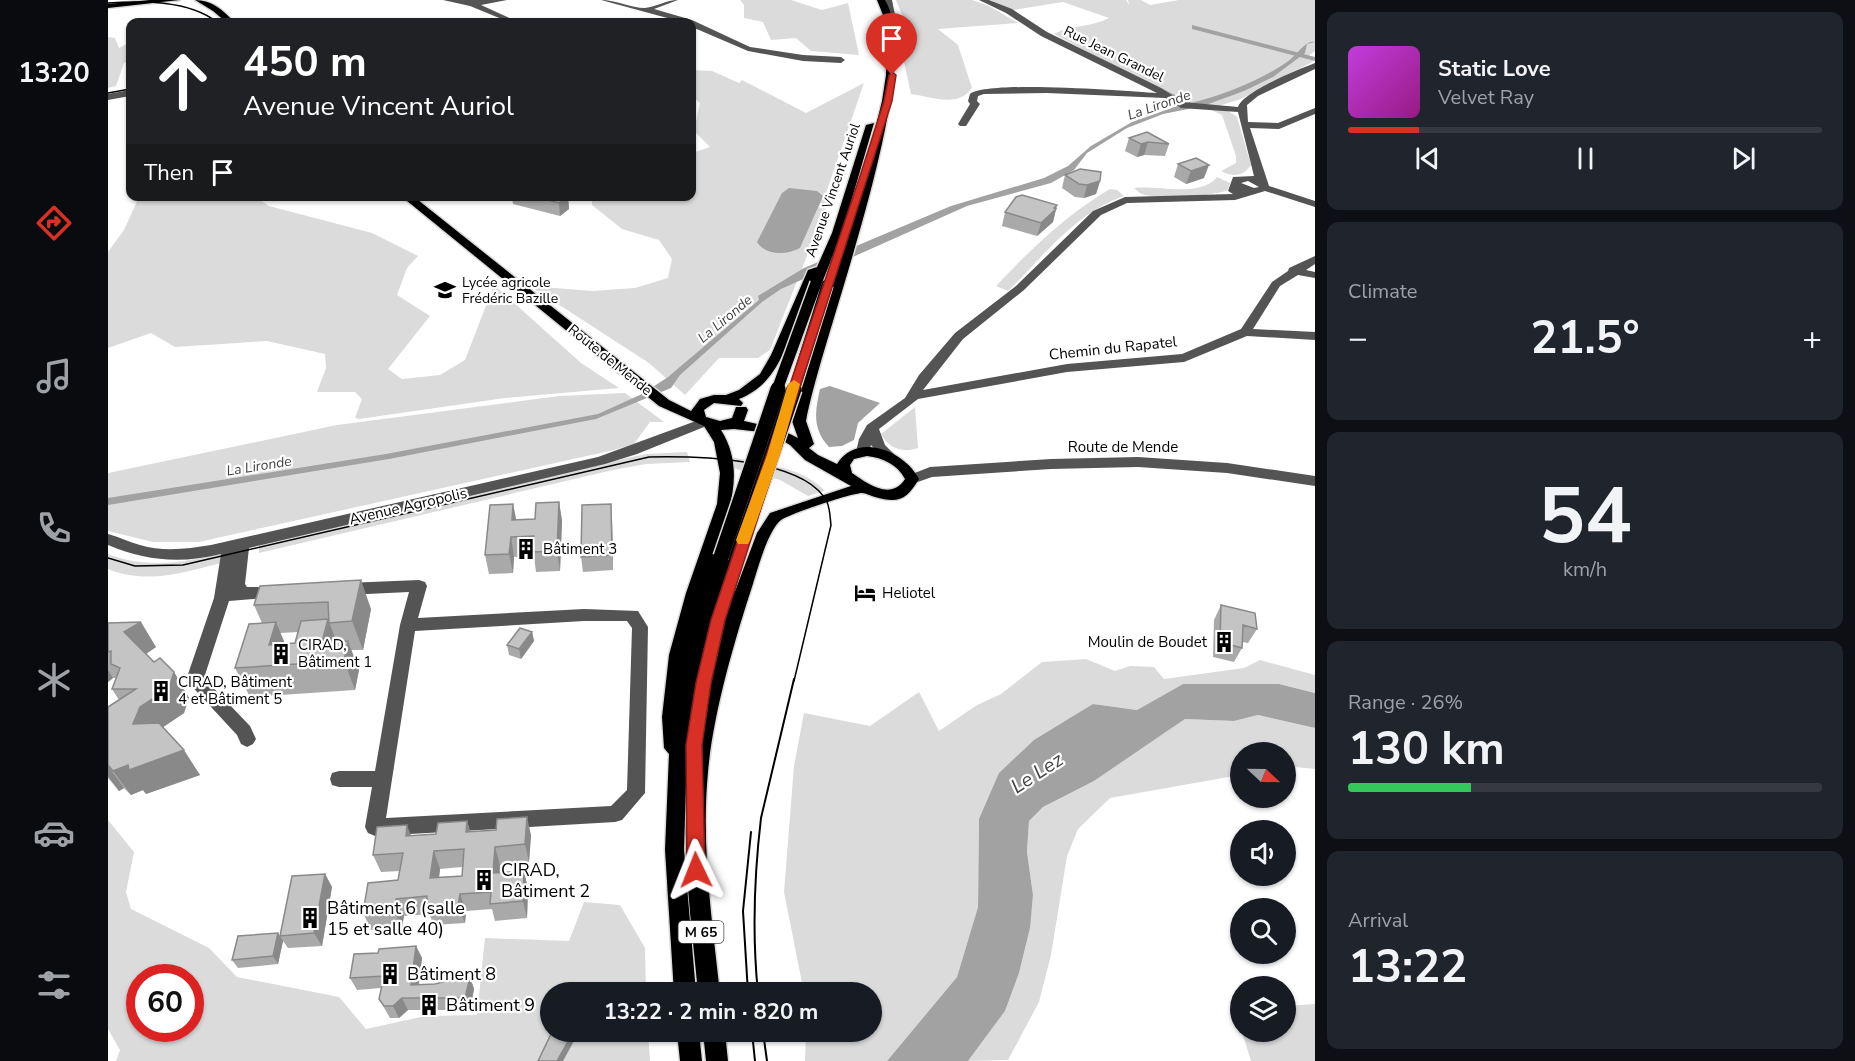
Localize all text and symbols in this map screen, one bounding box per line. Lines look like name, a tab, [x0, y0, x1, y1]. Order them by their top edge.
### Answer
pin	[866, 13, 917, 75]
street label: Rue Jean Grandel	[1061, 21, 1168, 87]
icon: arrive	[875, 22, 908, 55]
text: 450 m	[243, 34, 367, 91]
icon: ahead	[144, 42, 222, 120]
text: Static Love	[1438, 54, 1551, 84]
text: 13:20	[18, 55, 90, 92]
text: Velvet Ray	[1438, 84, 1534, 111]
water label: La Lironde	[1125, 85, 1194, 125]
text: Avenue Vincent Auriol	[243, 88, 514, 125]
street label: Avenue Vincent Auriol	[801, 120, 865, 260]
icon: previous	[1411, 142, 1444, 175]
icon: pause	[1569, 142, 1602, 175]
icon: next	[1727, 142, 1760, 175]
icon: arrive	[206, 156, 239, 189]
text: Then	[144, 158, 194, 188]
icon: directions	[33, 202, 75, 244]
place label: Lycée agricole Frédéric Bazille	[462, 273, 558, 308]
school or university icon: Lycée agricole Frédéric Bazille	[433, 278, 457, 302]
text: Climate	[1348, 278, 1417, 305]
water label: La Lironde	[694, 290, 757, 347]
text: 21.5°	[1530, 308, 1640, 369]
text: −	[1348, 316, 1368, 361]
text: +	[1802, 316, 1822, 361]
street label: Route de Mende	[564, 320, 656, 400]
street label: Chemin du Rapatel	[1048, 331, 1179, 365]
icon: music	[33, 355, 75, 397]
street label: Route de Mende	[1068, 437, 1178, 457]
water label: La Lironde	[225, 451, 293, 481]
text: 54	[1538, 463, 1632, 570]
street label: Avenue Agropolis	[347, 483, 469, 529]
icon: phone	[33, 507, 75, 549]
building icon: Bâtiment 3	[514, 537, 538, 561]
place label: Bâtiment 3	[543, 539, 617, 559]
text: km/h	[1563, 556, 1607, 583]
hotel icon: Heliotel	[853, 581, 877, 605]
place label: Heliotel	[882, 583, 936, 603]
building icon: Moulin de Boudet	[1212, 630, 1236, 654]
place label: Moulin de Boudet	[1088, 632, 1208, 652]
place label: CIRAD, Bâtiment 1	[298, 635, 372, 672]
building icon: CIRAD, Bâtiment 1	[269, 642, 293, 666]
icon: climate	[33, 659, 75, 701]
place label: CIRAD, Bâtiment 4 et Bâtiment 5	[178, 672, 293, 709]
building icon: CIRAD, Bâtiment 4 et Bâtiment 5	[149, 679, 173, 703]
text: Range · 26%	[1348, 689, 1463, 716]
text: 130 km	[1348, 719, 1505, 780]
north arrow	[1230, 742, 1296, 808]
map controls	[1230, 742, 1296, 1042]
water label: Le Lez	[1006, 746, 1069, 800]
icon: car	[33, 812, 75, 854]
button: sound	[1230, 820, 1296, 886]
position arrow	[664, 838, 728, 902]
place label: CIRAD, Bâtiment 2	[501, 858, 590, 903]
building icon: CIRAD, Bâtiment 2	[472, 868, 496, 892]
place label: Bâtiment 6 (salle 15 et salle 40)	[327, 896, 465, 941]
button: search	[1230, 898, 1296, 964]
building icon: Bâtiment 6 (salle 15 et salle 40)	[298, 906, 322, 930]
text: Arrival	[1348, 907, 1408, 934]
road number: M 65	[678, 921, 724, 943]
text: 13:22	[1348, 937, 1467, 998]
building icon: Bâtiment 8	[378, 962, 402, 986]
place label: Bâtiment 8	[407, 962, 496, 986]
icon: filters	[33, 964, 75, 1006]
speed limit sign: 60	[126, 964, 204, 1042]
button: layers	[1230, 976, 1296, 1042]
building icon: Bâtiment 9	[417, 993, 441, 1017]
place label: Bâtiment 9	[446, 993, 535, 1017]
text: 13:22 · 2 min · 820 m	[604, 997, 818, 1027]

